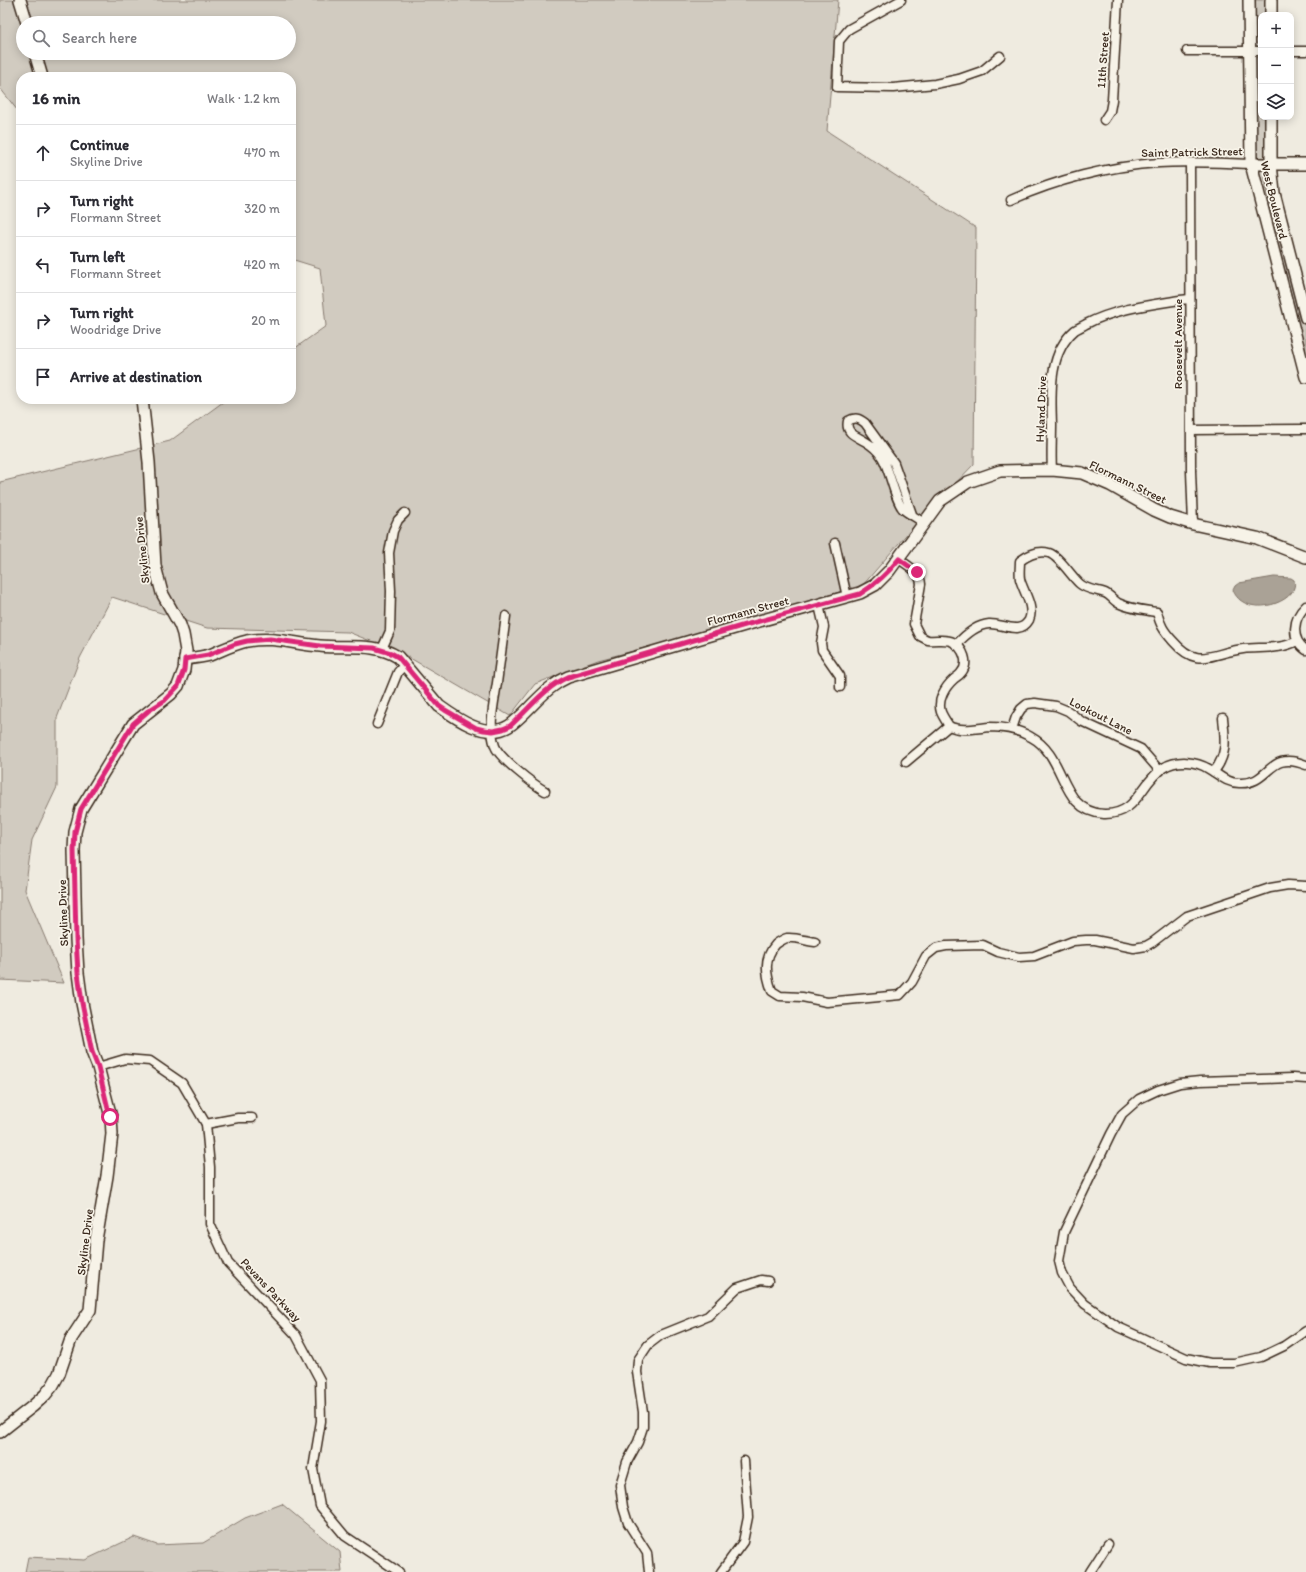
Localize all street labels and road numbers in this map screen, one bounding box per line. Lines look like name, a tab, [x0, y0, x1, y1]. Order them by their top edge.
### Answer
street label: 11th Street	[1094, 31, 1112, 89]
street label: Saint Patrick Street	[1141, 144, 1243, 160]
street label: West Boulevard	[1258, 159, 1291, 241]
street label: Roosevelt Avenue	[1171, 298, 1185, 389]
street label: Hyland Drive	[1033, 375, 1049, 443]
street label: Flormann Street	[1087, 457, 1169, 507]
street label: Skyline Drive	[132, 516, 152, 584]
street label: Flormann Street	[706, 593, 791, 629]
street label: Lookout Lane	[1067, 694, 1135, 738]
street label: Skyline Drive	[55, 879, 71, 947]
street label: Skyline Drive	[74, 1208, 96, 1276]
street label: Pevans Parkway	[238, 1255, 304, 1325]

